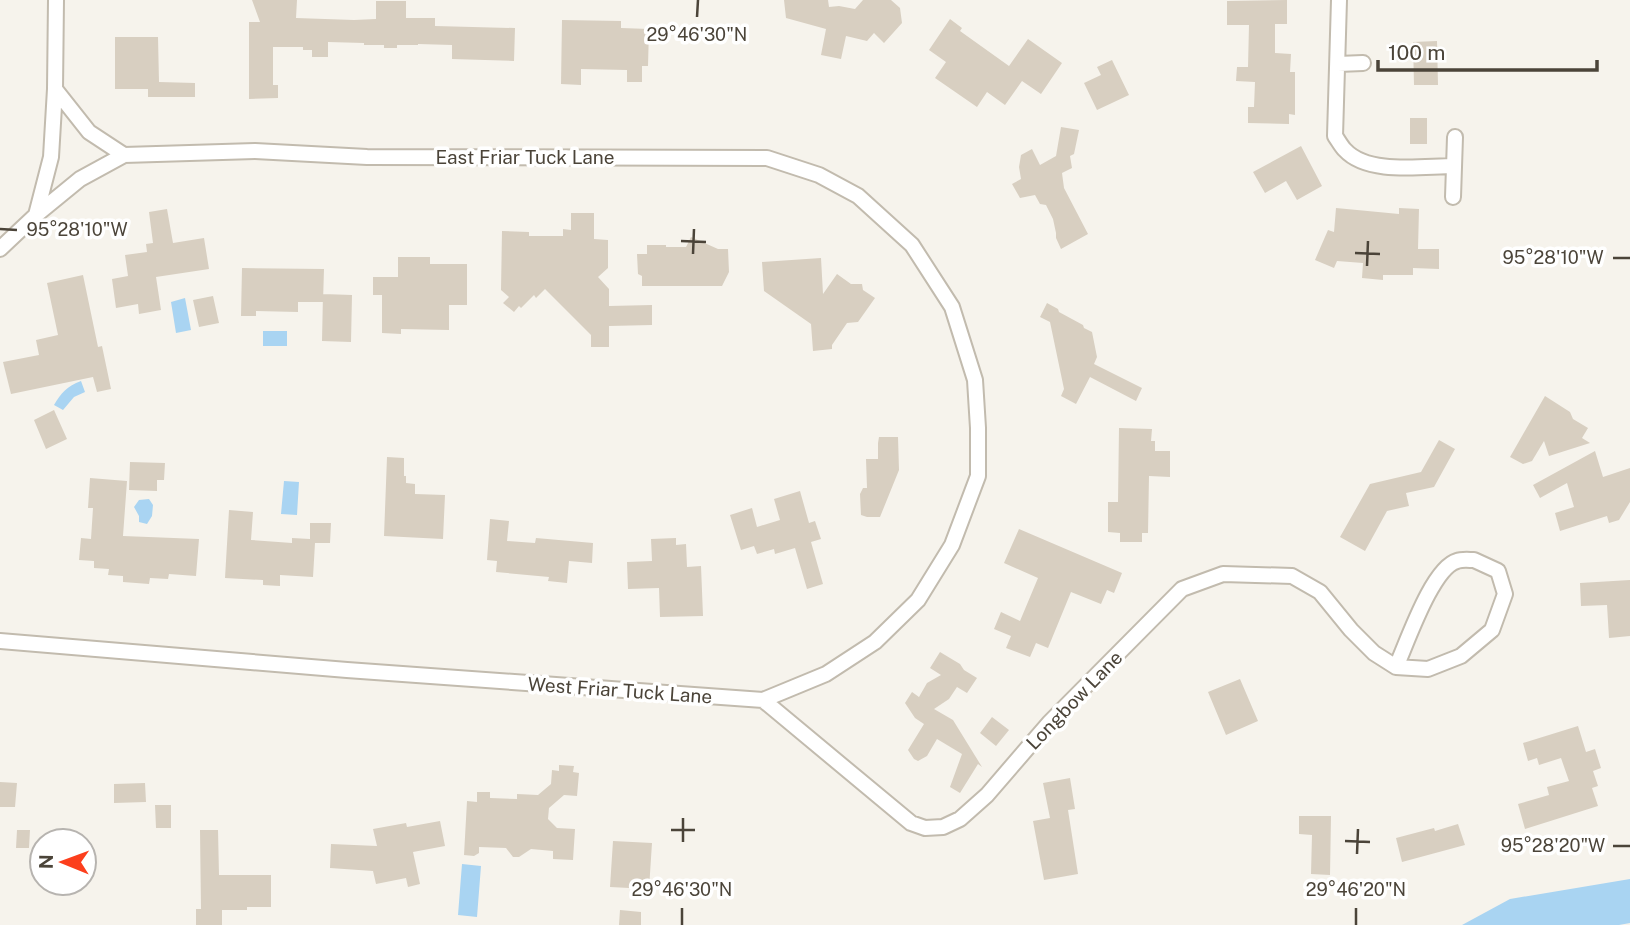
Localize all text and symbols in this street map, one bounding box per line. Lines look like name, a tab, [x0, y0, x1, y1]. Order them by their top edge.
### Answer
text: 29°46'30"N	[647, 24, 747, 45]
scale bar	[1378, 28, 1597, 72]
text: 100 m	[1388, 40, 1445, 65]
street label: East Friar Tuck Lane	[435, 146, 615, 168]
text: 95°28'10"W	[26, 219, 128, 240]
text: 95°28'10"W	[1502, 247, 1604, 268]
street label: Longbow Lane	[1022, 646, 1126, 754]
street label: West Friar Tuck Lane	[527, 673, 713, 707]
north arrow	[28, 827, 98, 897]
text: 95°28'20"W	[1501, 835, 1605, 856]
text: N	[35, 854, 57, 869]
text: 29°46'30"N	[632, 879, 732, 900]
text: 29°46'20"N	[1306, 879, 1406, 900]

